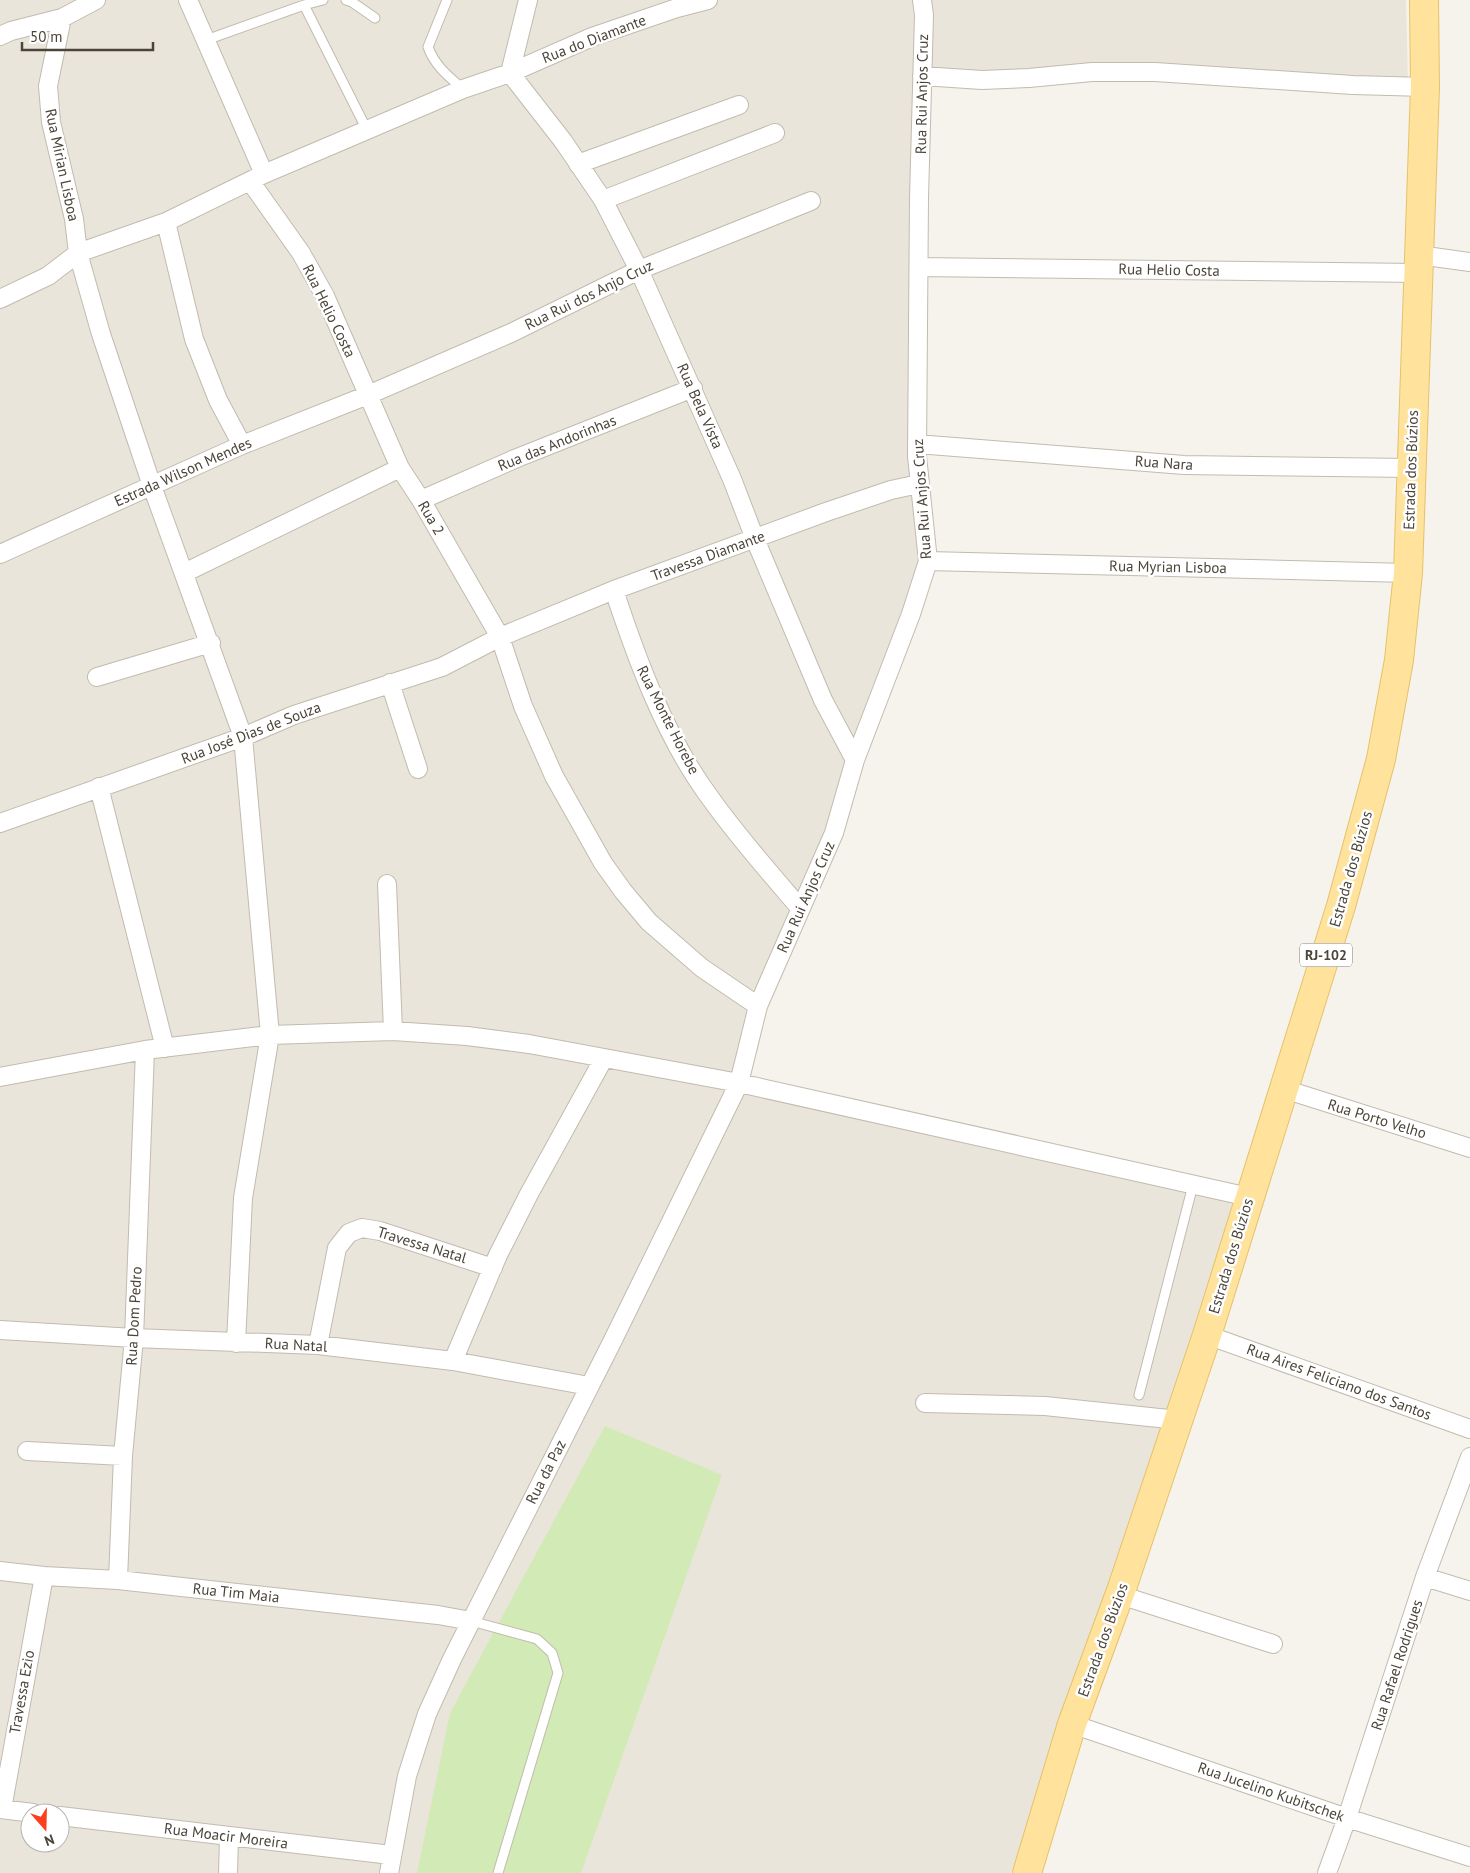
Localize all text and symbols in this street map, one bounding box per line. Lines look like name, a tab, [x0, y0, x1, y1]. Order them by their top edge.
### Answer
street label: Rua do Diamante	[539, 10, 649, 67]
scale bar	[22, 20, 154, 52]
text: 50 m	[30, 27, 63, 46]
street label: Rua Rui Anjos Cruz	[911, 34, 932, 154]
street label: Rua Mirian Lisboa	[41, 107, 84, 223]
street label: Rua Rui dos Anjo Cruz	[522, 255, 656, 334]
street label: Rua Helio Costa	[1118, 259, 1220, 280]
street label: Rua Helio Costa	[299, 261, 360, 361]
street label: Rua Bela Vista	[673, 360, 728, 451]
street label: Rua das Andorinhas	[495, 410, 619, 475]
street label: Estrada dos Búzios	[1399, 410, 1422, 530]
street label: Estrada Wilson Mendes	[111, 433, 254, 510]
street label: Rua Rui Anjos Cruz	[908, 438, 935, 560]
street label: Rua Nara	[1134, 451, 1194, 474]
street label: Rua 2	[414, 497, 449, 538]
street label: Travessa Diamante	[648, 526, 767, 585]
street label: Rua Myrian Lisboa	[1109, 556, 1227, 577]
street label: Rua Monte Horebe	[633, 662, 704, 777]
street label: Rua José Dias de Souza	[178, 697, 323, 768]
street label: Estrada dos Búzios	[1325, 809, 1376, 929]
street label: Rua Rui Anjos Cruz	[772, 838, 839, 956]
road number: RJ-102	[1300, 944, 1352, 966]
street label: Rua Porto Velho	[1326, 1095, 1429, 1143]
street label: Estrada dos Búzios	[1204, 1196, 1257, 1316]
street label: Travessa Natal	[375, 1222, 470, 1267]
street label: Rua Dom Pedro	[121, 1266, 146, 1366]
street label: Rua Natal	[264, 1333, 328, 1356]
street label: Rua Aires Feliciano dos Santos	[1244, 1339, 1434, 1424]
street label: Rua da Paz	[521, 1436, 570, 1507]
street label: Rua Tim Maia	[192, 1579, 280, 1607]
street label: Estrada dos Búzios	[1073, 1580, 1132, 1699]
street label: Rua Rafael Rodrigues	[1366, 1597, 1427, 1733]
street label: Travessa Ezio	[5, 1648, 38, 1735]
street label: Rua Jucelino Kubitschek	[1195, 1758, 1348, 1826]
north arrow	[20, 1803, 70, 1853]
street label: Rua Moacir Moreira	[163, 1818, 289, 1853]
text: N	[42, 1830, 57, 1850]

